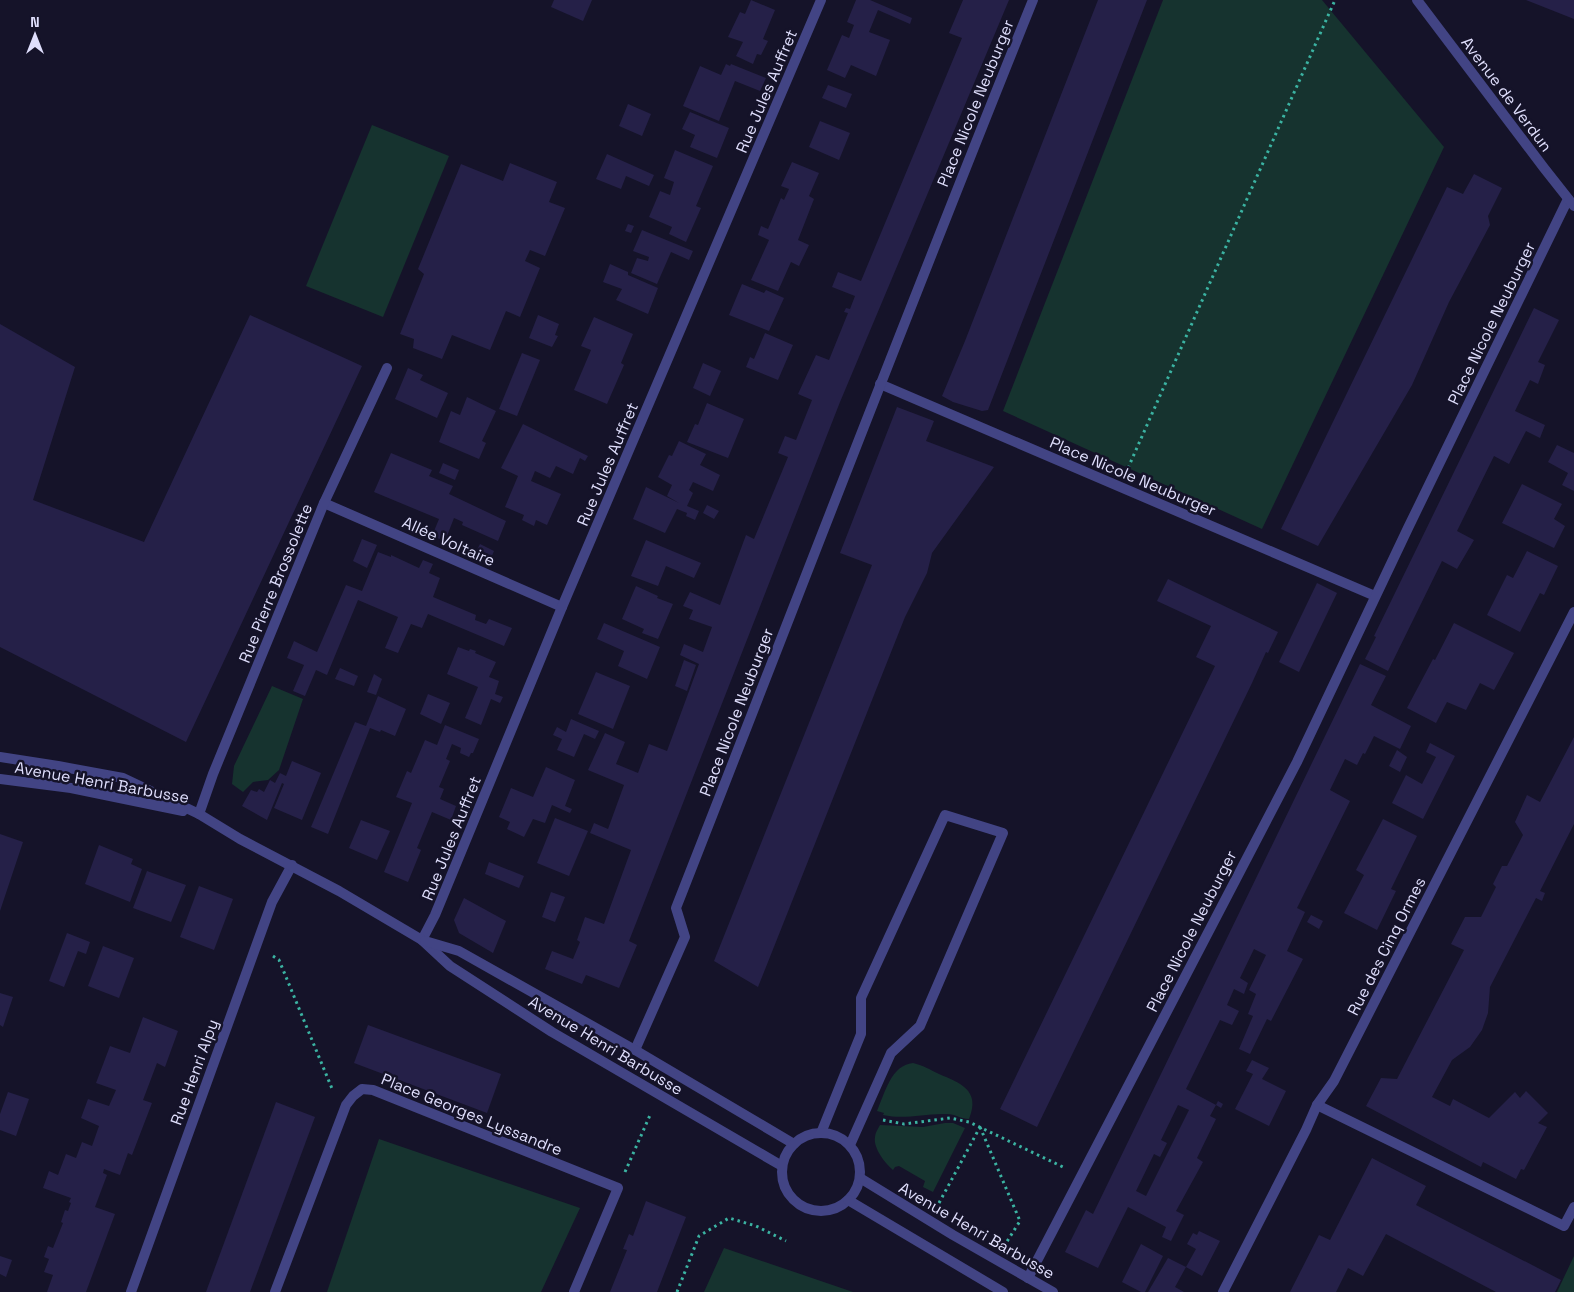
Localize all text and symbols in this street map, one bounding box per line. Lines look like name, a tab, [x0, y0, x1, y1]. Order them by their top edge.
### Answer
north arrow	[10, 10, 60, 60]
text: N	[30, 13, 40, 31]
street label: Place Nicole Neuburger	[932, 16, 1019, 190]
street label: Rue Jules Auffret	[731, 26, 802, 156]
street label: Avenue de Verdun	[1456, 33, 1557, 156]
street label: Place Nicole Neuburger	[1443, 238, 1540, 408]
street label: Rue Jules Auffret	[572, 399, 643, 529]
street label: Place Nicole Neuburger	[1046, 432, 1219, 521]
street label: Rue Pierre Brossolette	[234, 500, 317, 666]
street label: Allée Voltaire	[399, 512, 499, 571]
street label: Place Nicole Neuburger	[695, 625, 778, 799]
street label: Avenue Henri Barbusse	[13, 757, 191, 808]
street label: Rue Jules Auffret	[417, 773, 486, 904]
street label: Place Nicole Neuburger	[1142, 847, 1241, 1016]
street label: Rue des Cinq Ormes	[1342, 873, 1430, 1019]
street label: Avenue Henri Barbusse	[525, 991, 687, 1100]
street label: Rue Henri Alpy	[166, 1016, 223, 1128]
street label: Place Georges Lyssandre	[378, 1068, 565, 1160]
street label: Avenue Henri Barbusse	[895, 1177, 1059, 1284]

